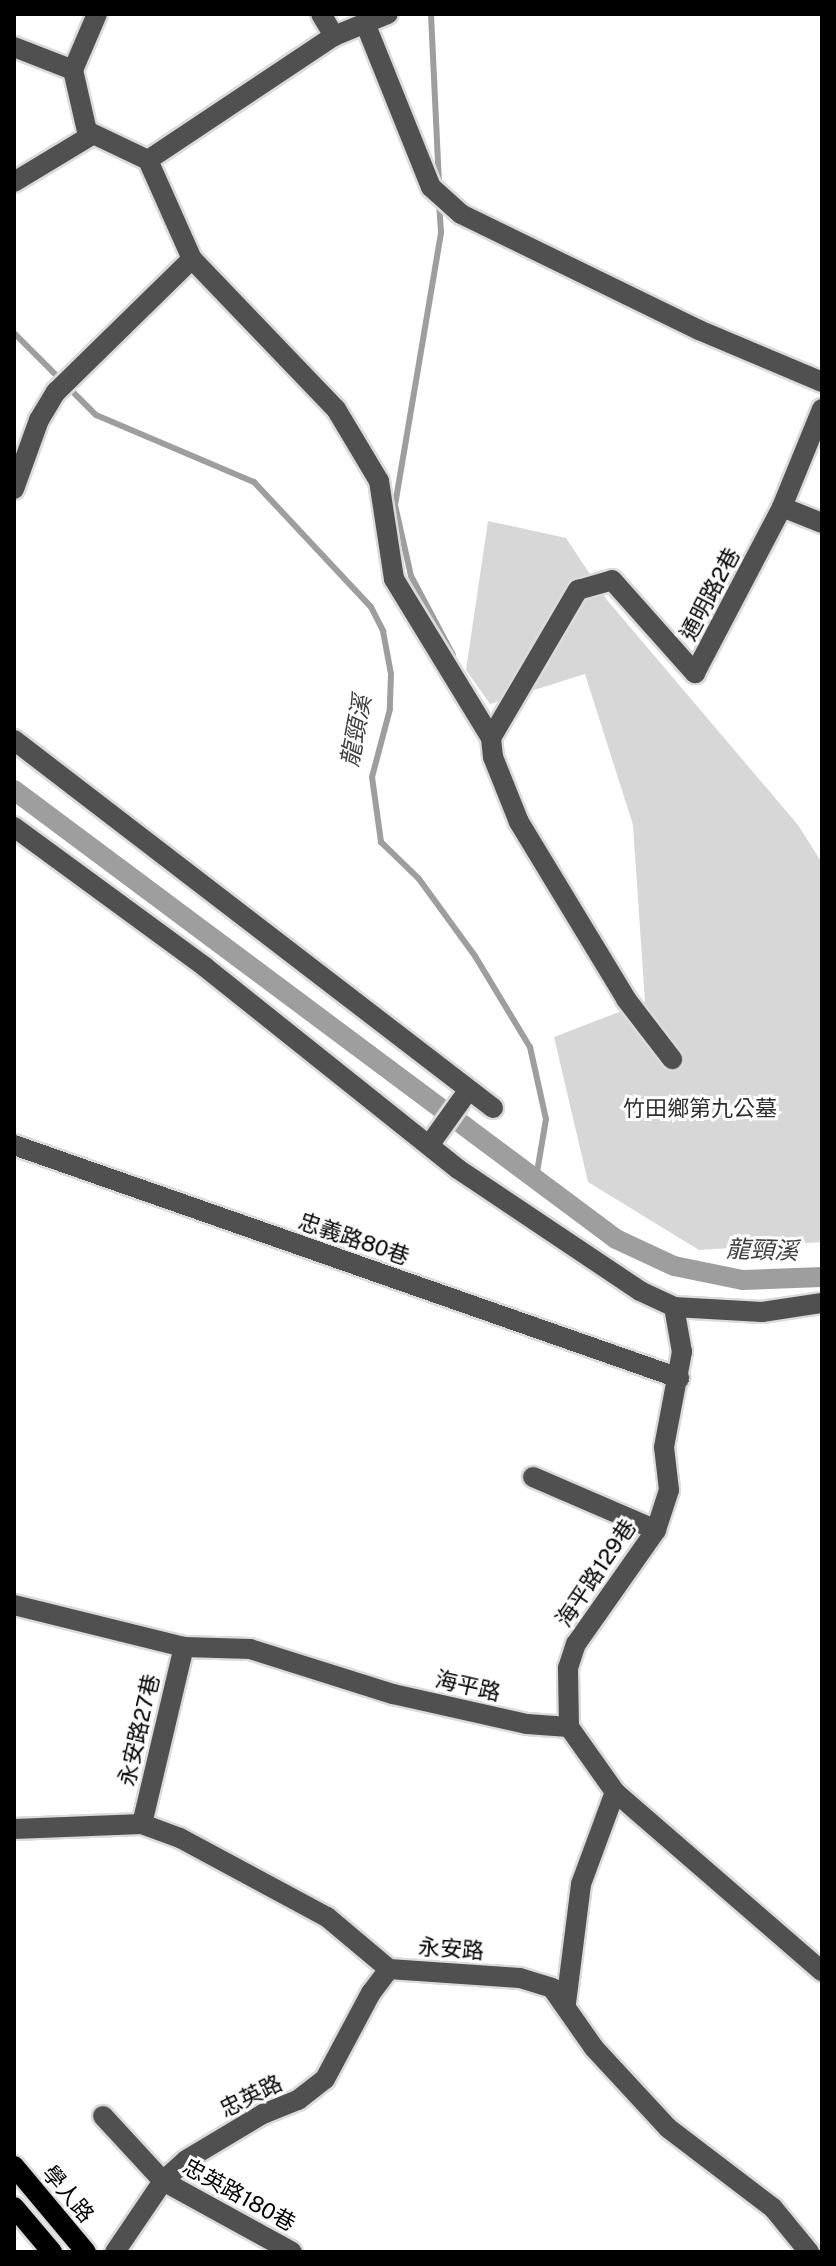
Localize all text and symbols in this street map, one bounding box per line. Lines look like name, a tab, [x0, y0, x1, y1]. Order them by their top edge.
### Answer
street label: 通明路2巷	[675, 543, 745, 645]
water label: 龍頸溪	[335, 693, 377, 769]
park label: 竹田鄉第九公墓	[623, 1096, 777, 1122]
street label: 忠義路80巷	[295, 1208, 413, 1270]
water label: 龍頸溪	[726, 1234, 798, 1266]
street label: 海平路129巷	[550, 1514, 642, 1632]
street label: 海平路	[433, 1666, 503, 1706]
street label: 永安路27巷	[113, 1671, 165, 1789]
street label: 永安路	[417, 1934, 485, 1964]
street label: 忠英路	[216, 2070, 286, 2122]
street label: 忠英路180巷	[178, 2153, 300, 2237]
street label: 學人路	[37, 2160, 99, 2228]

